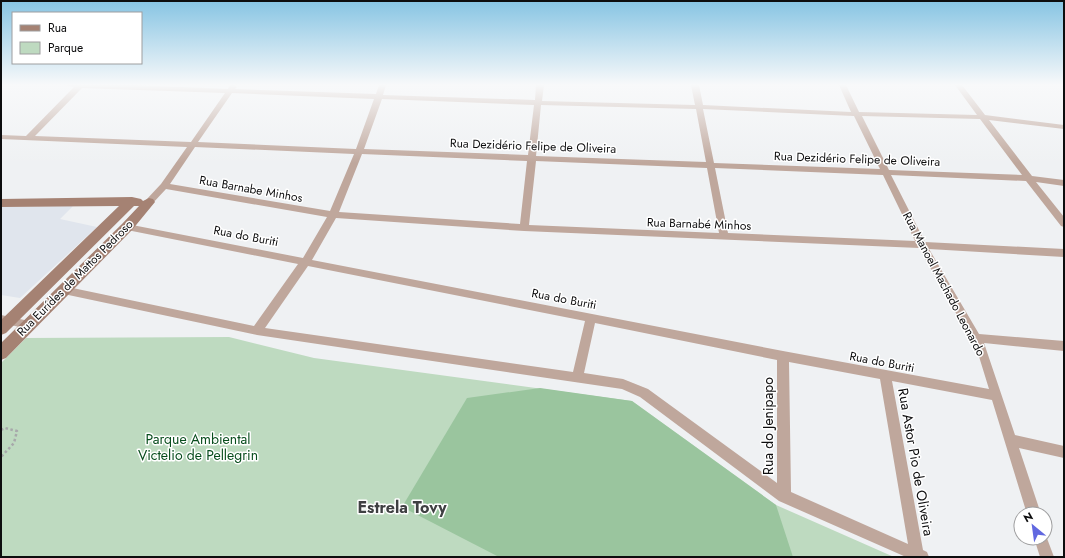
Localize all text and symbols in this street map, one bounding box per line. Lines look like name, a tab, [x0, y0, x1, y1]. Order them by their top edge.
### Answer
legend	[12, 12, 142, 64]
text: Rua	[48, 19, 67, 37]
text: Parque	[48, 39, 83, 57]
street label: Rua Dezidério Felipe de Oliveira	[450, 134, 617, 158]
street label: Rua Dezidério Felipe de Oliveira	[774, 147, 941, 171]
street label: Rua Barnabe Minhos	[198, 171, 304, 207]
street label: Rua Manoel Machado Leonardo	[898, 209, 990, 360]
street label: Rua Barnabé Minhos	[646, 213, 752, 235]
street label: Rua Eurídes de Mattos Pedroso	[13, 215, 138, 340]
street label: Rua do Buriti	[212, 221, 280, 251]
street label: Rua do Buriti	[530, 284, 598, 314]
street label: Rua do Buriti	[848, 347, 916, 377]
street label: Rua do Jenipapo	[758, 377, 778, 475]
street label: Rua Astor Pio de Oliveira	[893, 386, 939, 538]
park label: Parque Ambiental Victelio de Pellegrin	[138, 429, 258, 465]
district label: Estrela Tovy	[357, 496, 447, 519]
north arrow	[1013, 506, 1053, 546]
text: N	[1020, 508, 1036, 526]

